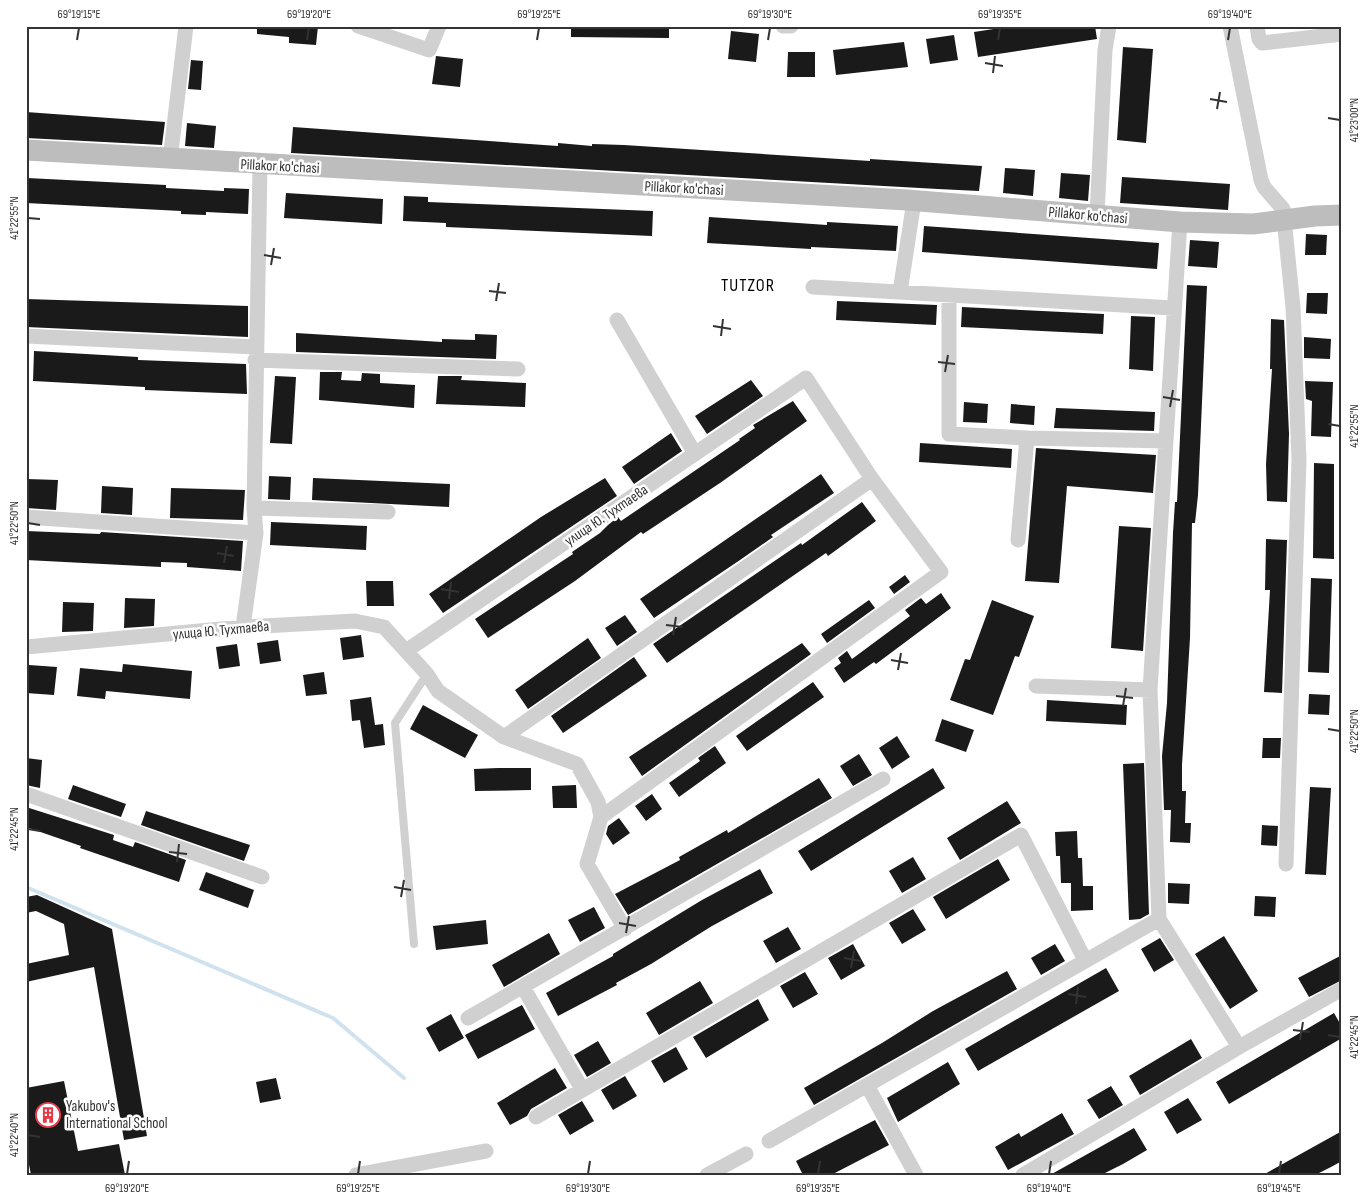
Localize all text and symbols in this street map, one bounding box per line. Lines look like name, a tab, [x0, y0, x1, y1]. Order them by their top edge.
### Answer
text: 69°19'15"E	[58, 7, 101, 22]
text: 69°19'20"E	[287, 7, 331, 22]
text: 69°19'25"E	[517, 7, 561, 22]
text: 69°19'30"E	[748, 7, 792, 22]
text: 69°19'35"E	[978, 7, 1022, 22]
text: 69°19'40"E	[1208, 7, 1252, 22]
text: 41°23'00"N	[1347, 98, 1362, 142]
street label: Pillakor ko'chasi	[240, 155, 320, 178]
street label: Pillakor ko'chasi	[644, 177, 724, 200]
text: 41°22'55"N	[7, 196, 22, 240]
street label: Pillakor ko'chasi	[1048, 203, 1128, 228]
district label: TUTZOR	[721, 275, 775, 296]
text: 41°22'55"N	[1347, 404, 1362, 448]
street label: улица Ю. Тухтаева	[561, 480, 652, 550]
text: 41°22'50"N	[7, 501, 22, 545]
street label: улица Ю. Тухтаева	[172, 617, 270, 644]
text: 41°22'50"N	[1347, 709, 1362, 753]
text: 41°22'45"N	[7, 807, 22, 851]
text: 41°22'45"N	[1347, 1015, 1362, 1059]
place label: Yakubov's International School	[66, 1097, 168, 1133]
building icon: Yakubov's International School	[35, 1102, 61, 1128]
text: 41°22'40"N	[7, 1113, 22, 1157]
text: 69°19'20"E	[105, 1181, 149, 1196]
text: 69°19'25"E	[336, 1181, 380, 1196]
text: 69°19'30"E	[566, 1181, 610, 1196]
text: 69°19'35"E	[796, 1181, 840, 1196]
text: 69°19'40"E	[1027, 1181, 1071, 1196]
text: 69°19'45"E	[1257, 1181, 1301, 1196]

